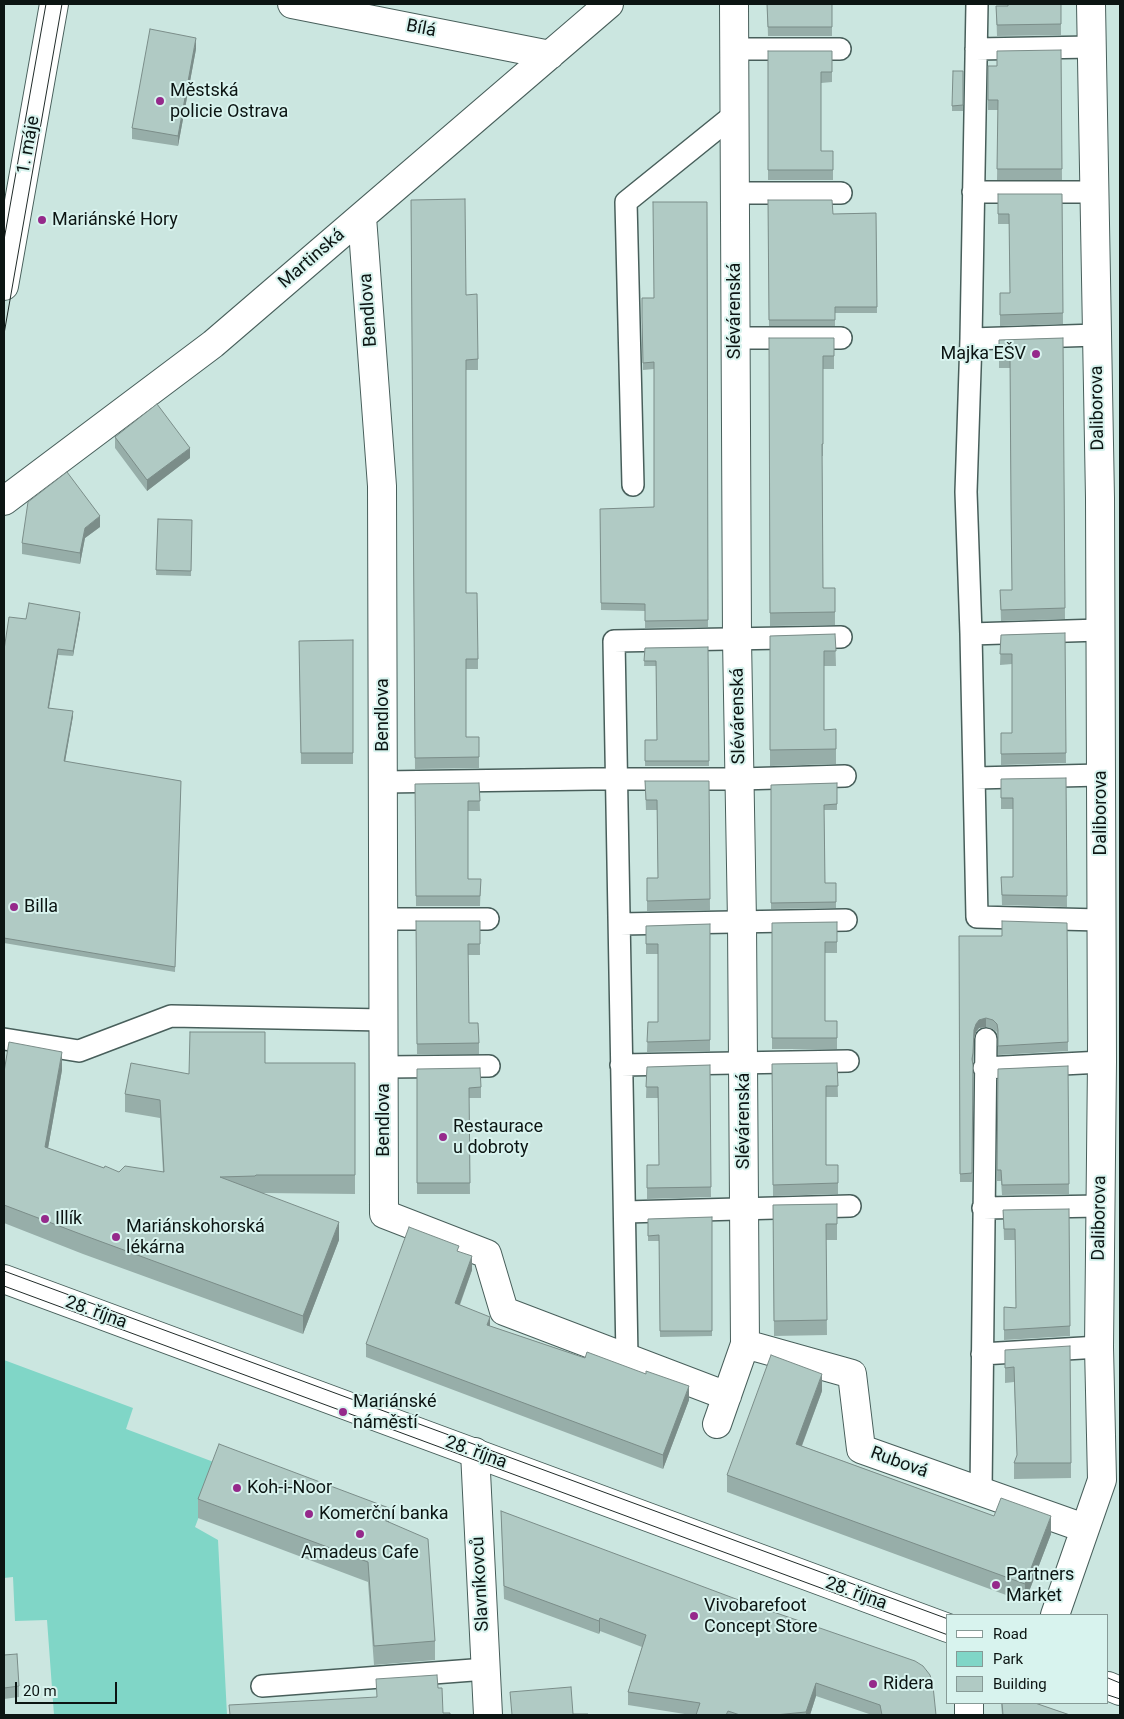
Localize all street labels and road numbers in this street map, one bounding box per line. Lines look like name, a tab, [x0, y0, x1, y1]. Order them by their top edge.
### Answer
street label: Bílá	[404, 16, 438, 42]
street label: 1. máje	[13, 114, 45, 176]
street label: Martinská	[275, 224, 349, 294]
street label: Slévárenská	[724, 263, 746, 359]
street label: Bendlova	[356, 272, 382, 348]
street label: Daliborova	[1086, 365, 1110, 451]
street label: Slévárenská	[727, 668, 751, 764]
street label: Bendlova	[372, 678, 394, 752]
street label: Daliborova	[1090, 770, 1112, 856]
street label: Slévárenská	[733, 1073, 755, 1169]
street label: Bendlova	[373, 1083, 395, 1157]
street label: Daliborova	[1088, 1175, 1112, 1261]
street label: 28. října	[62, 1292, 130, 1334]
street label: 28. října	[442, 1432, 510, 1474]
street label: Rubová	[867, 1443, 931, 1483]
street label: Slavníkovců	[468, 1536, 494, 1632]
street label: 28. října	[822, 1573, 890, 1615]

